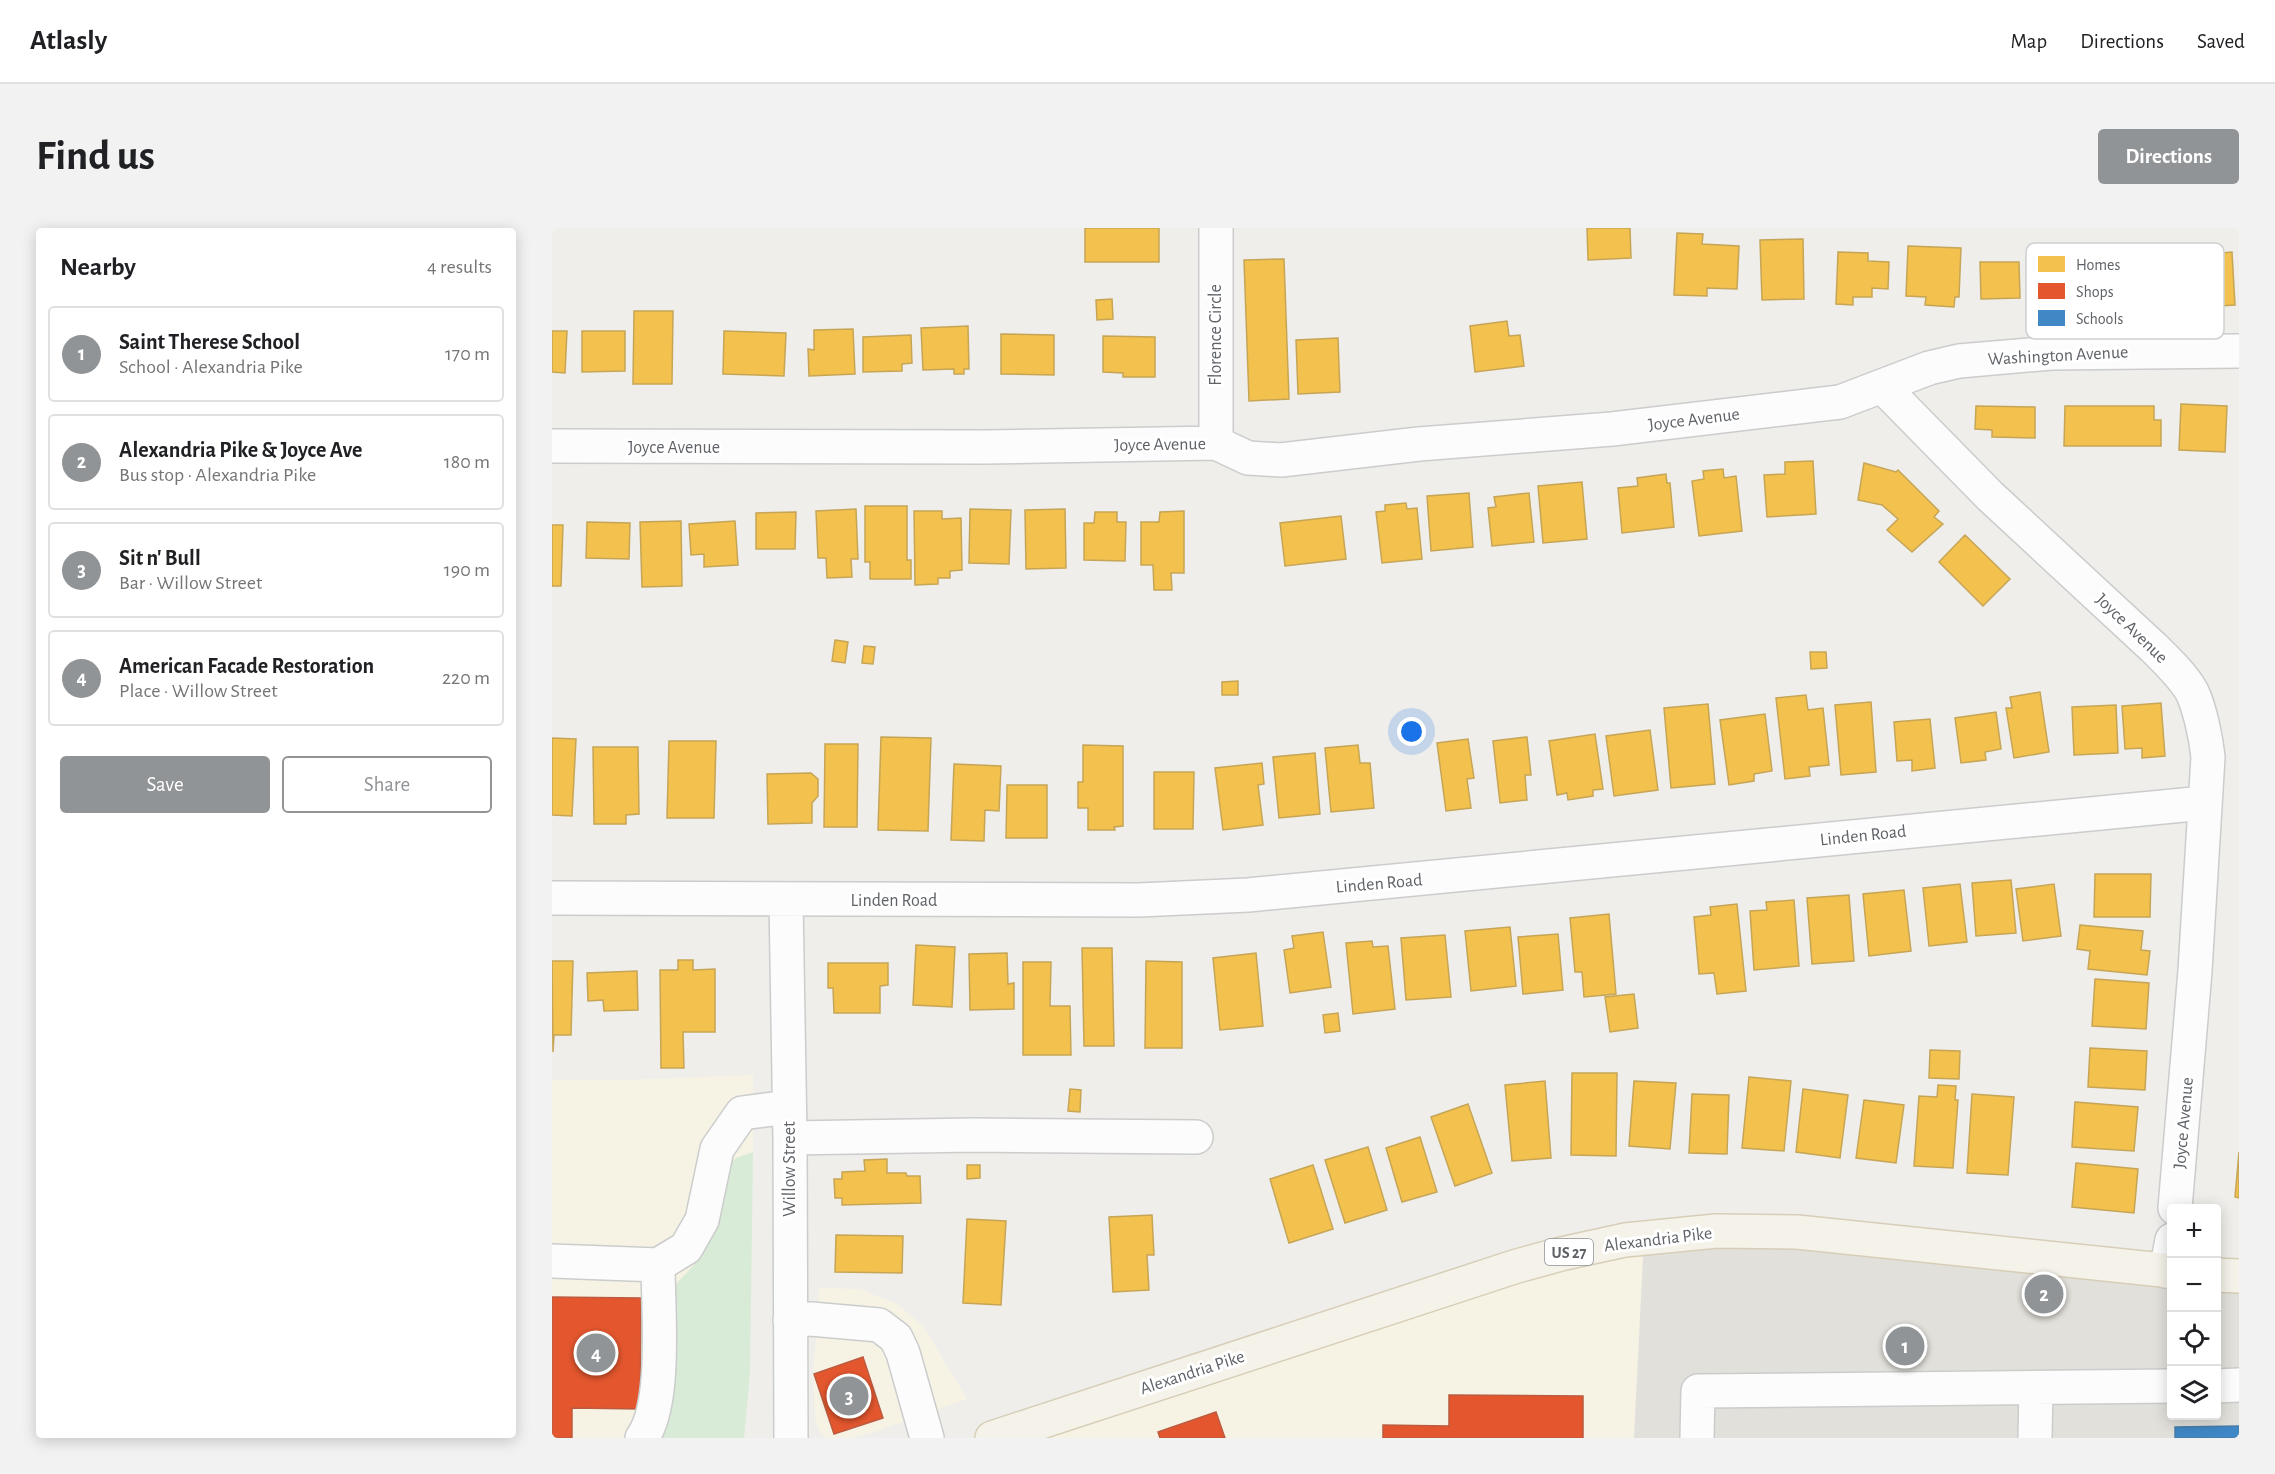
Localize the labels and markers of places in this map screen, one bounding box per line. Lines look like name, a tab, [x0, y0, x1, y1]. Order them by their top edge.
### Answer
pin: 2	[2024, 1272, 2064, 1316]
pin: 1	[1886, 1324, 1924, 1368]
pin: 4	[576, 1330, 615, 1376]
pin: 3	[830, 1374, 868, 1418]

